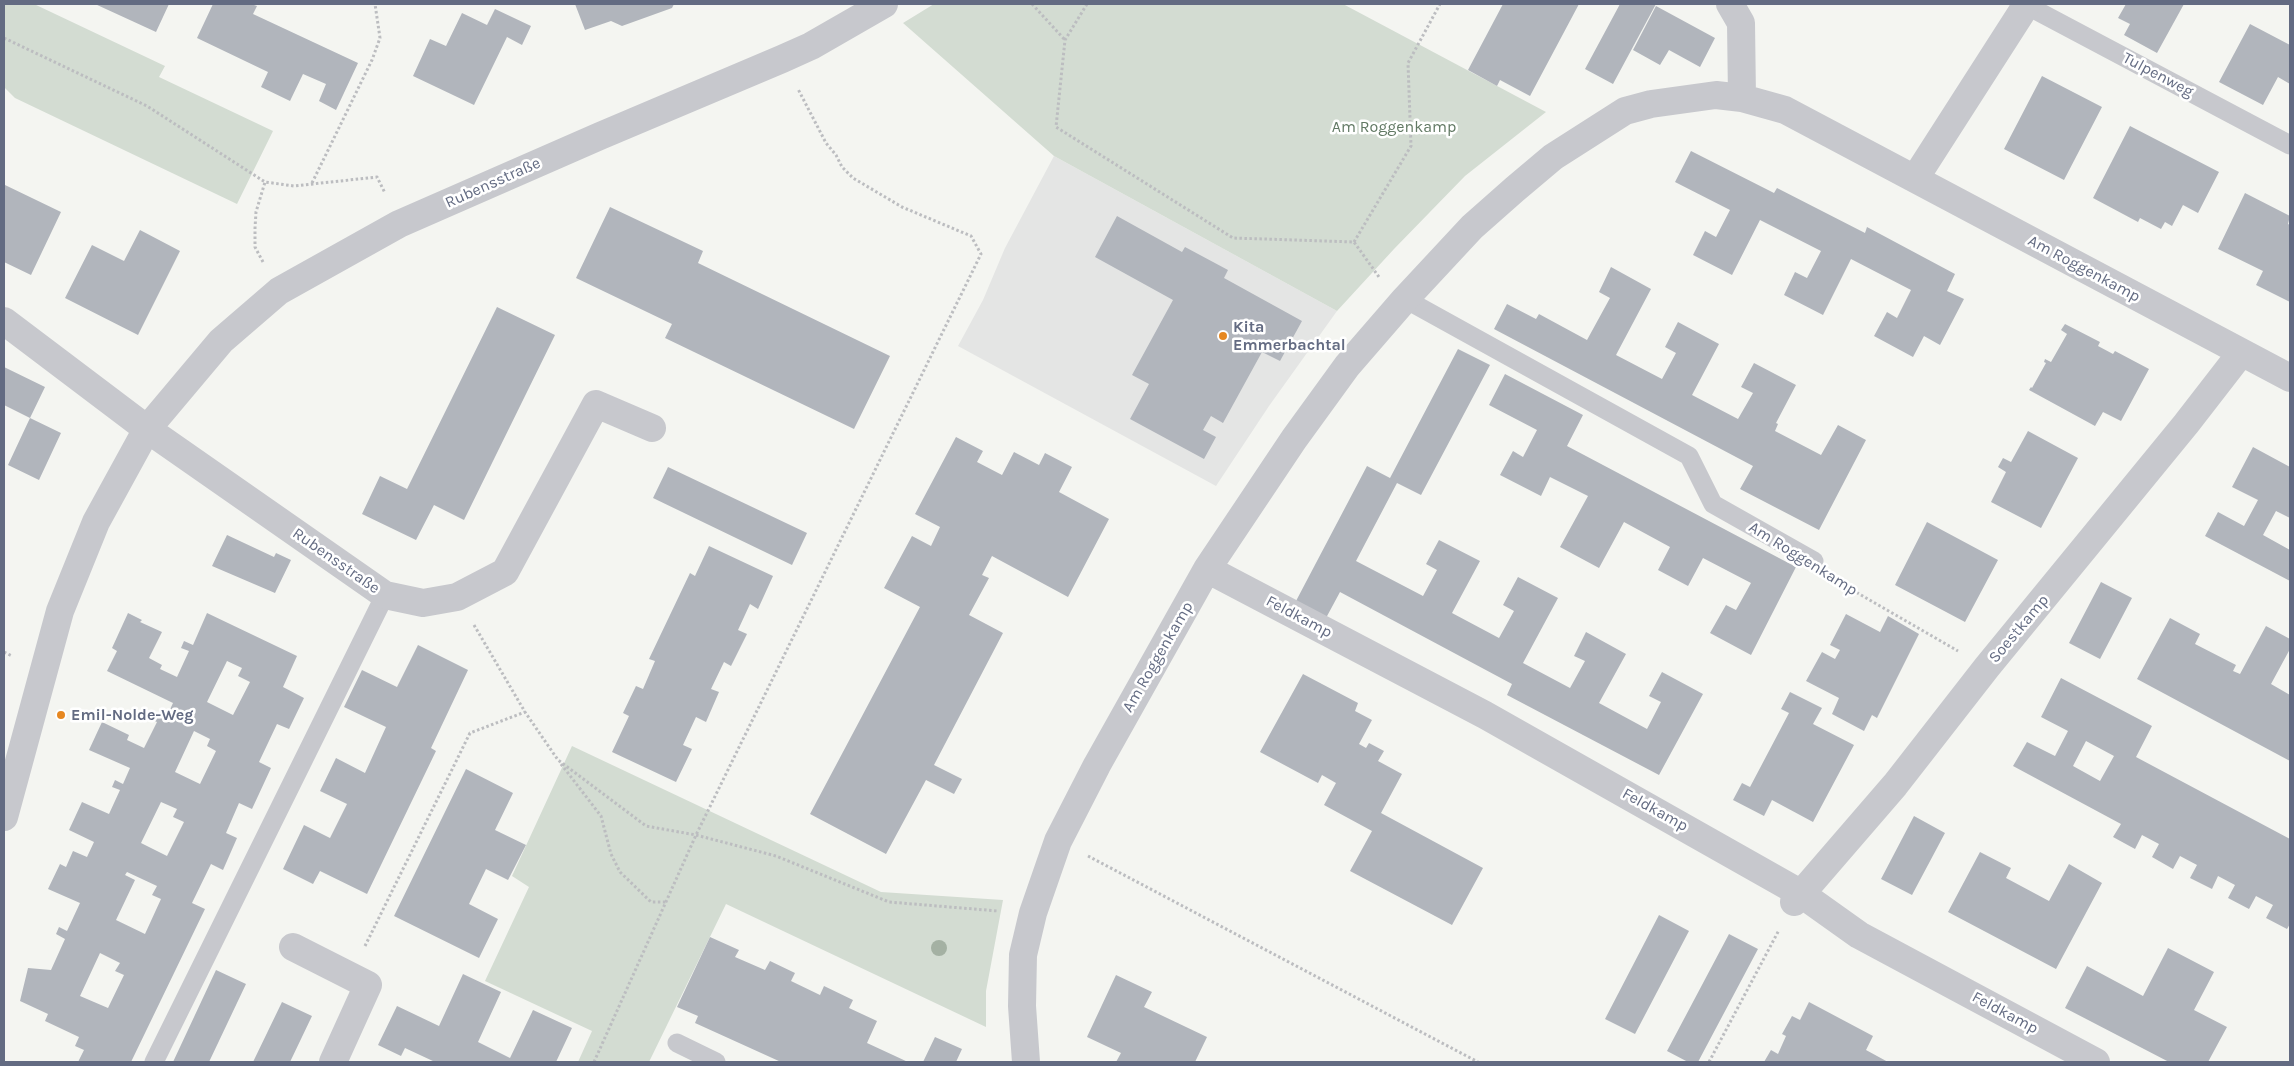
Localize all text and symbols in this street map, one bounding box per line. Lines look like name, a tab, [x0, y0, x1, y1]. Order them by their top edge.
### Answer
street label: Tulpenweg	[2119, 48, 2197, 102]
park label: Am Roggenkamp	[1332, 117, 1456, 137]
street label: Rubensstraße	[442, 153, 544, 213]
street label: Am Roggenkamp	[2024, 231, 2144, 307]
place label: Kita Emmerbachtal	[1233, 317, 1346, 355]
marker: Kita Emmerbachtal	[1217, 330, 1229, 342]
street label: Am Roggenkamp	[1745, 518, 1861, 600]
street label: Rubensstraße	[289, 524, 383, 598]
street label: Soestkamp	[1985, 591, 2053, 667]
street label: Feldkamp	[1263, 592, 1335, 642]
street label: Am Roggenkamp	[1119, 598, 1197, 716]
place label: Emil-Nolde-Weg	[71, 705, 194, 725]
marker: Emil-Nolde-Weg	[55, 709, 67, 721]
street label: Feldkamp	[1619, 784, 1691, 836]
street label: Feldkamp	[1969, 988, 2041, 1038]

